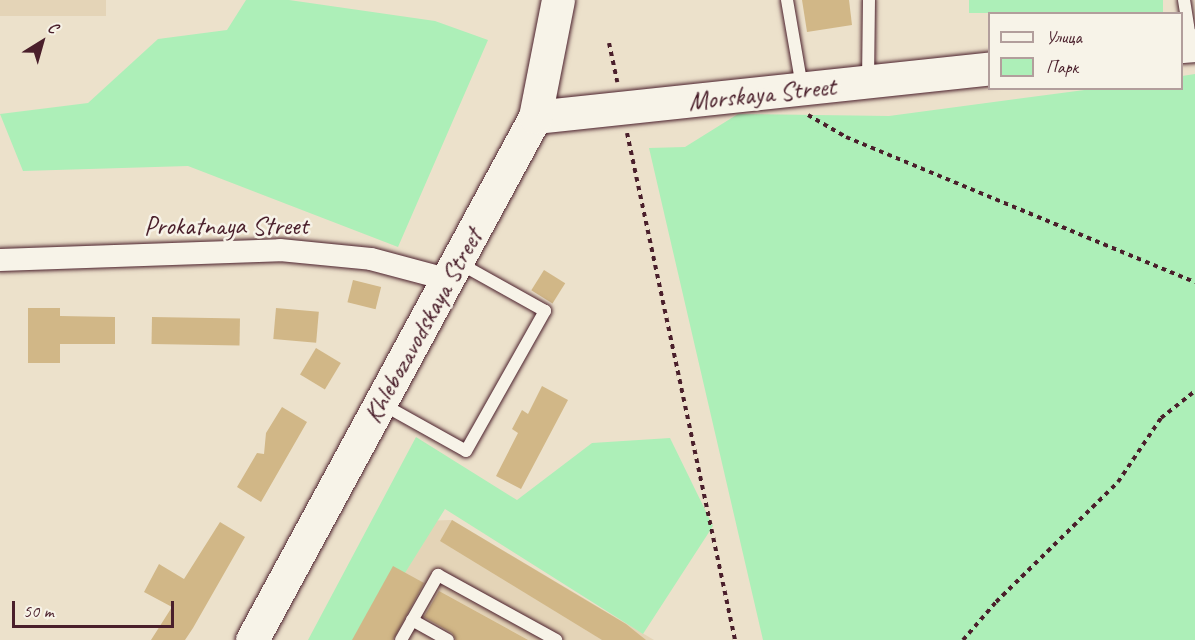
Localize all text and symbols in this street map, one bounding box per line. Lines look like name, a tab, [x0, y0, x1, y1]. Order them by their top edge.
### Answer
north arrow	[12, 12, 72, 72]
legend	[988, 12, 1183, 90]
text: С	[44, 17, 62, 38]
text: Улица	[1046, 26, 1082, 48]
text: Парк	[1046, 56, 1078, 78]
street label: Morskaya Street	[687, 71, 837, 117]
street label: Prokatnaya Street	[144, 210, 308, 242]
street label: Khlebozavodskaya Street	[357, 224, 489, 428]
scale bar	[15, 589, 177, 627]
text: 50 m	[23, 600, 54, 622]

